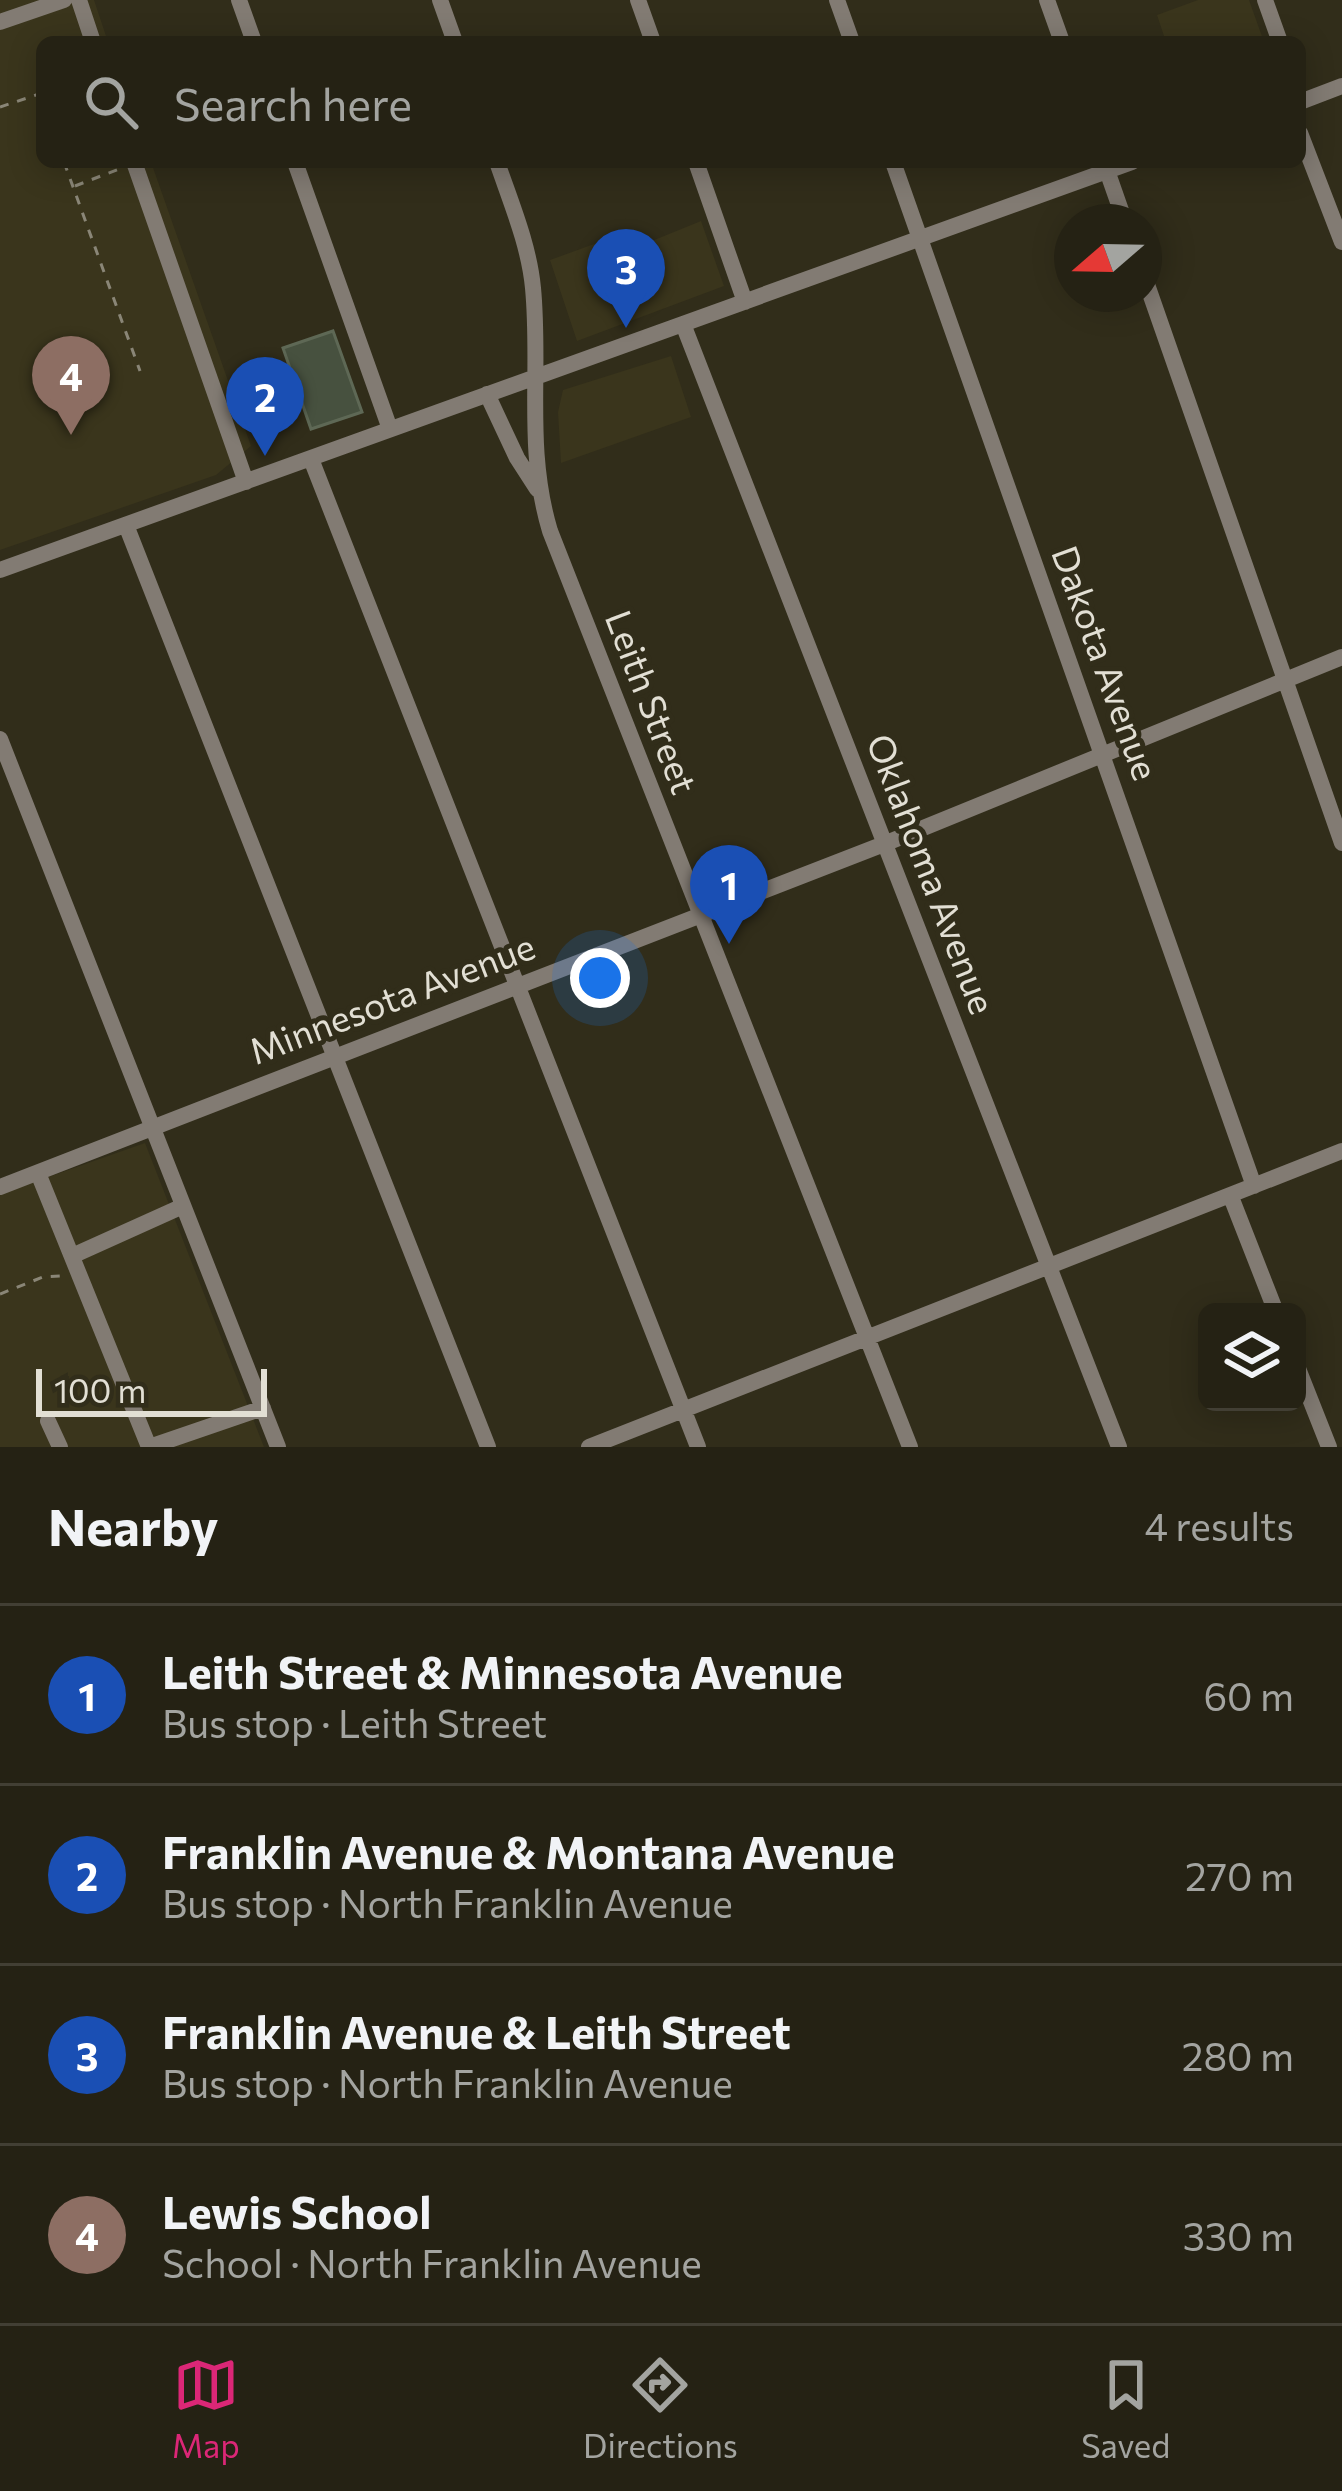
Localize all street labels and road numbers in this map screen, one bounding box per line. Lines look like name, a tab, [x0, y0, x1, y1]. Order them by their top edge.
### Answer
street label: Dakota Avenue	[1044, 539, 1170, 785]
street label: Leith Street	[598, 603, 708, 799]
street label: Oklahoma Avenue	[859, 727, 1006, 1019]
street label: Minnesota Avenue	[242, 922, 540, 1072]

